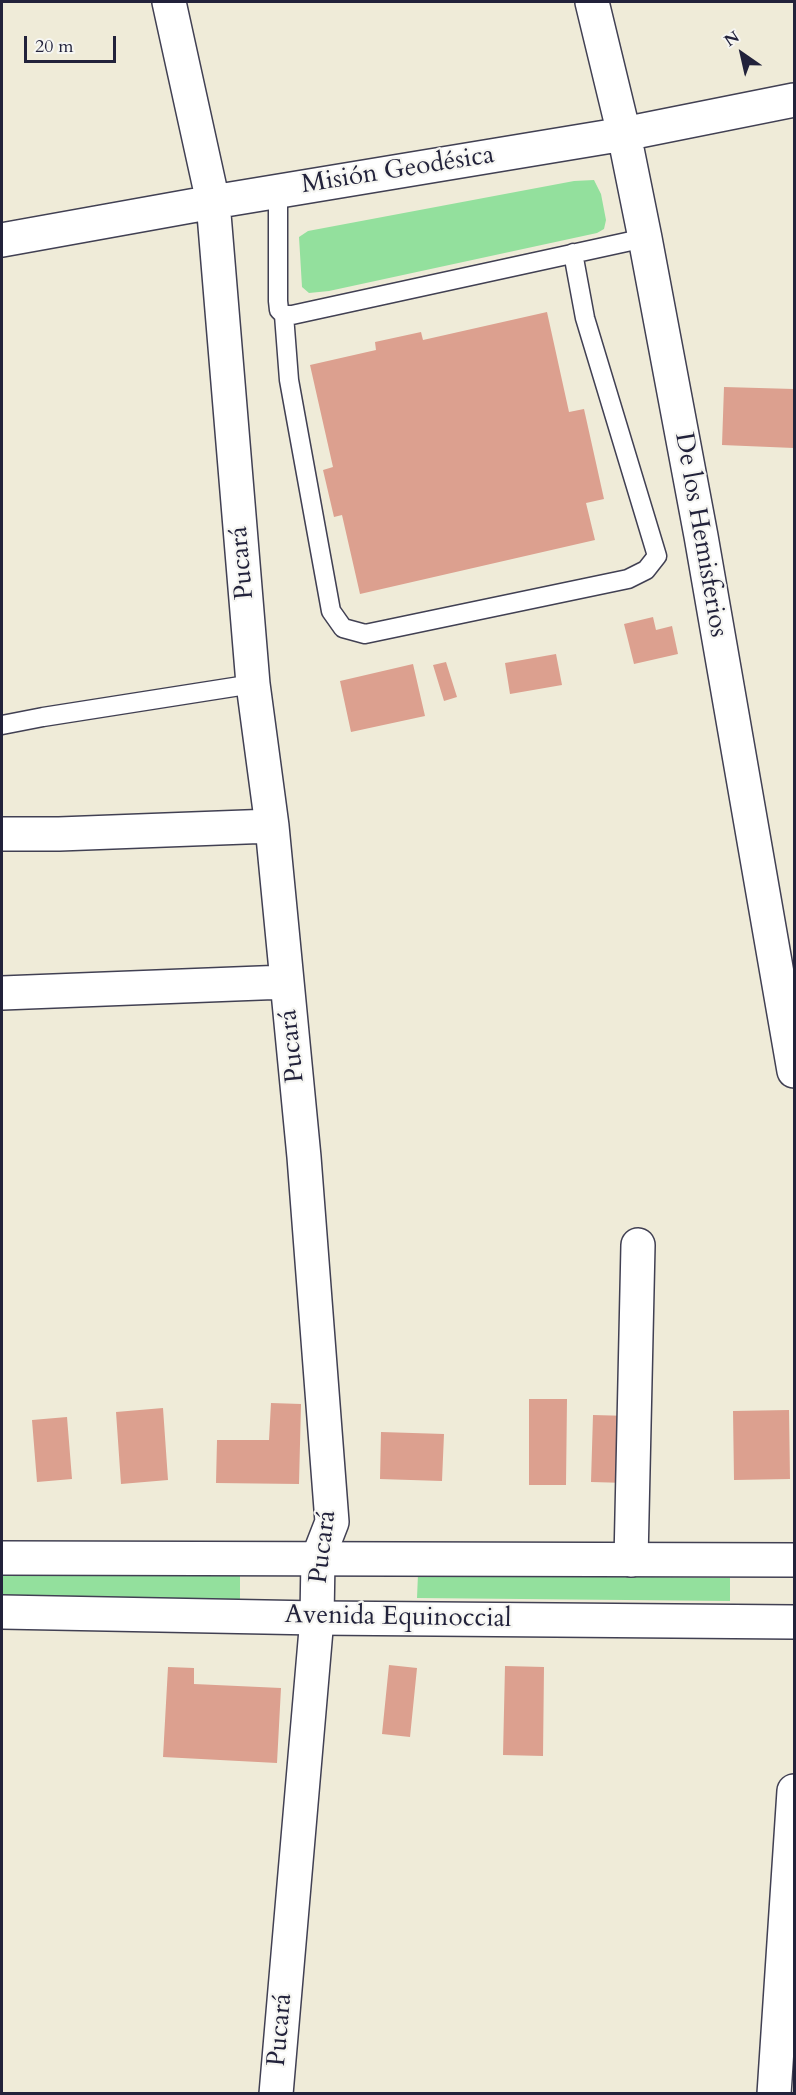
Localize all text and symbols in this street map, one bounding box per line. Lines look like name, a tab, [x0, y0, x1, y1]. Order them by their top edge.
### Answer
scale bar	[27, 24, 118, 62]
north arrow	[712, 24, 772, 84]
text: N	[720, 26, 744, 52]
text: 20 m	[35, 34, 74, 59]
street label: Misión Geodésica	[299, 140, 497, 202]
street label: De los Hemisferios	[667, 430, 733, 640]
street label: Pucará	[224, 525, 262, 601]
street label: Pucará	[274, 1008, 312, 1084]
street label: Pucará	[304, 1509, 344, 1585]
street label: Avenida Equinoccial	[284, 1600, 512, 1636]
street label: Pucará	[262, 1992, 300, 2068]

